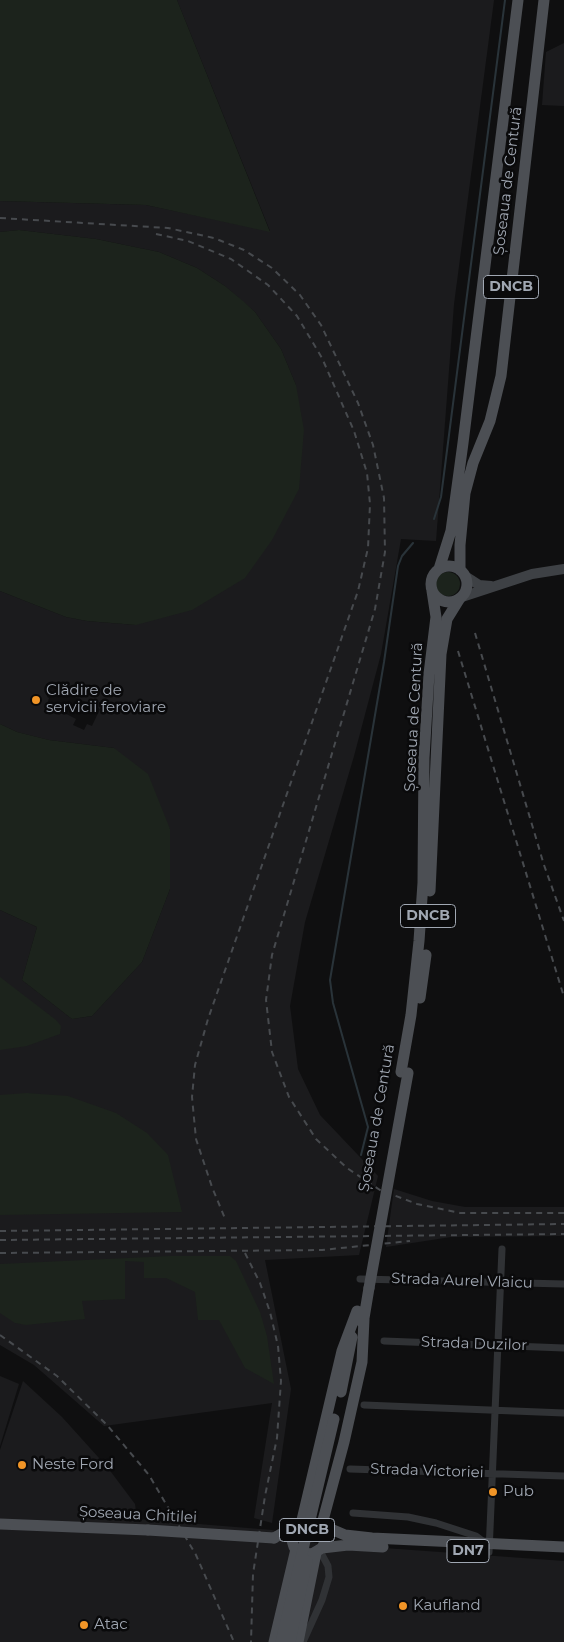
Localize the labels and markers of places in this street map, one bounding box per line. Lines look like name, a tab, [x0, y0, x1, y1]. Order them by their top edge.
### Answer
place label: Clădire de servicii feroviare	[46, 682, 166, 717]
marker: Clădire de servicii feroviare	[30, 694, 42, 706]
place label: Neste Ford	[32, 1456, 114, 1474]
marker: Neste Ford	[16, 1459, 28, 1471]
place label: Pub	[503, 1483, 534, 1501]
marker: Pub	[487, 1486, 499, 1498]
place label: Kaufland	[413, 1597, 481, 1615]
marker: Kaufland	[397, 1600, 409, 1612]
place label: Atac	[94, 1616, 128, 1634]
marker: Atac	[78, 1619, 90, 1631]

